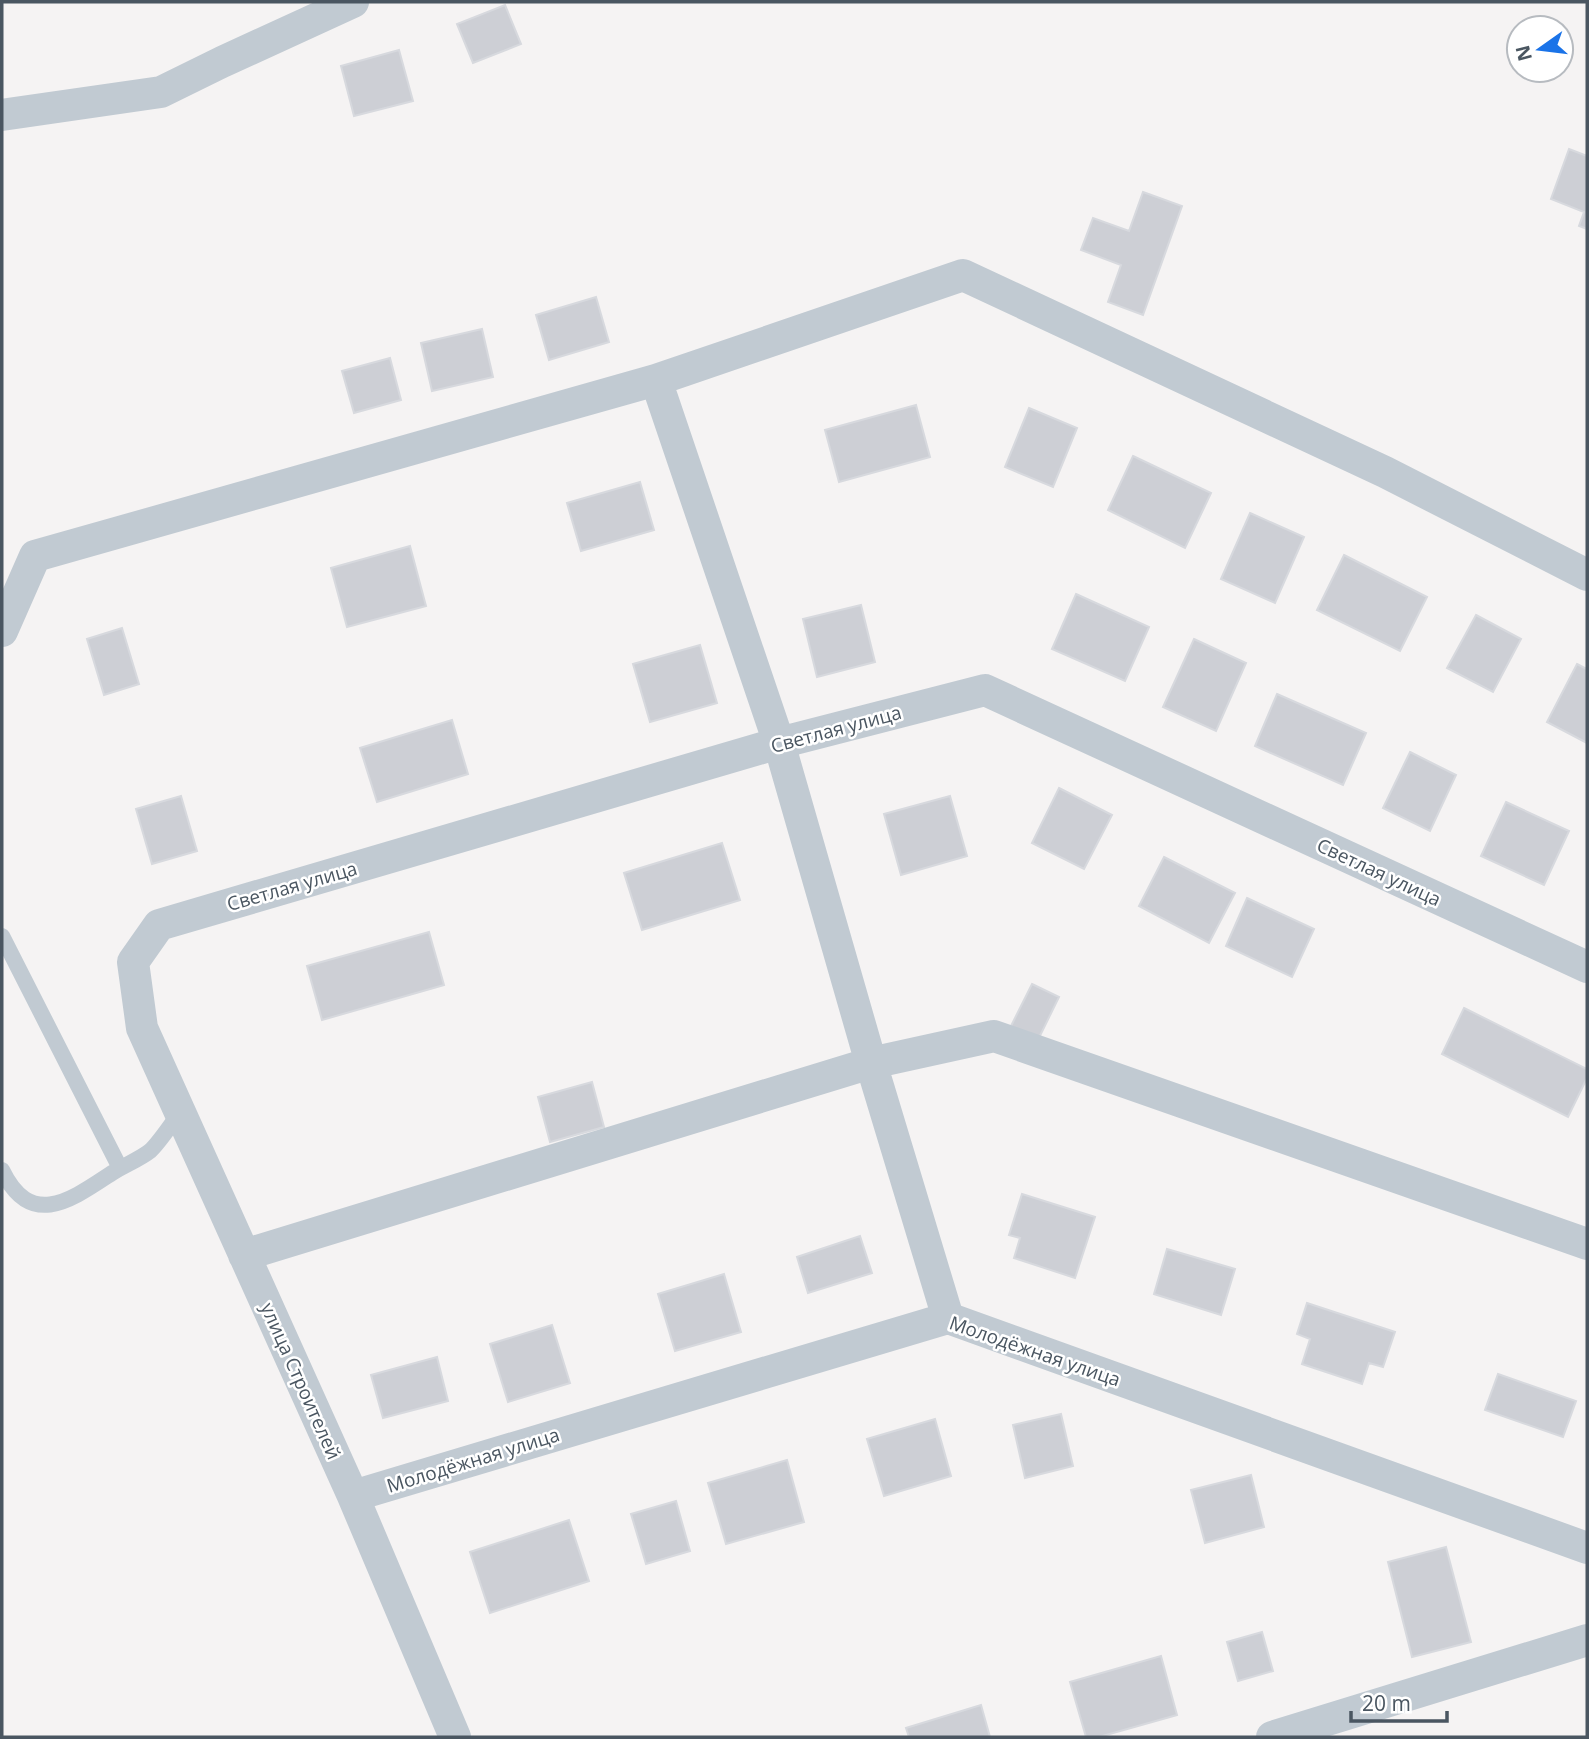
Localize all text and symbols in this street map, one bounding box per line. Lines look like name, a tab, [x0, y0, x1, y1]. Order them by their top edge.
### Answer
north arrow	[1505, 14, 1575, 84]
text: N	[1509, 42, 1538, 64]
street label: Светлая улица	[768, 699, 904, 759]
street label: Светлая улица	[1313, 832, 1445, 912]
street label: Светлая улица	[224, 855, 360, 917]
street label: улица Строителей	[255, 1298, 347, 1464]
street label: Молодёжная улица	[946, 1310, 1124, 1392]
street label: Молодёжная улица	[383, 1421, 563, 1499]
scale bar	[1351, 1680, 1447, 1724]
text: 20 m	[1362, 1689, 1411, 1717]

